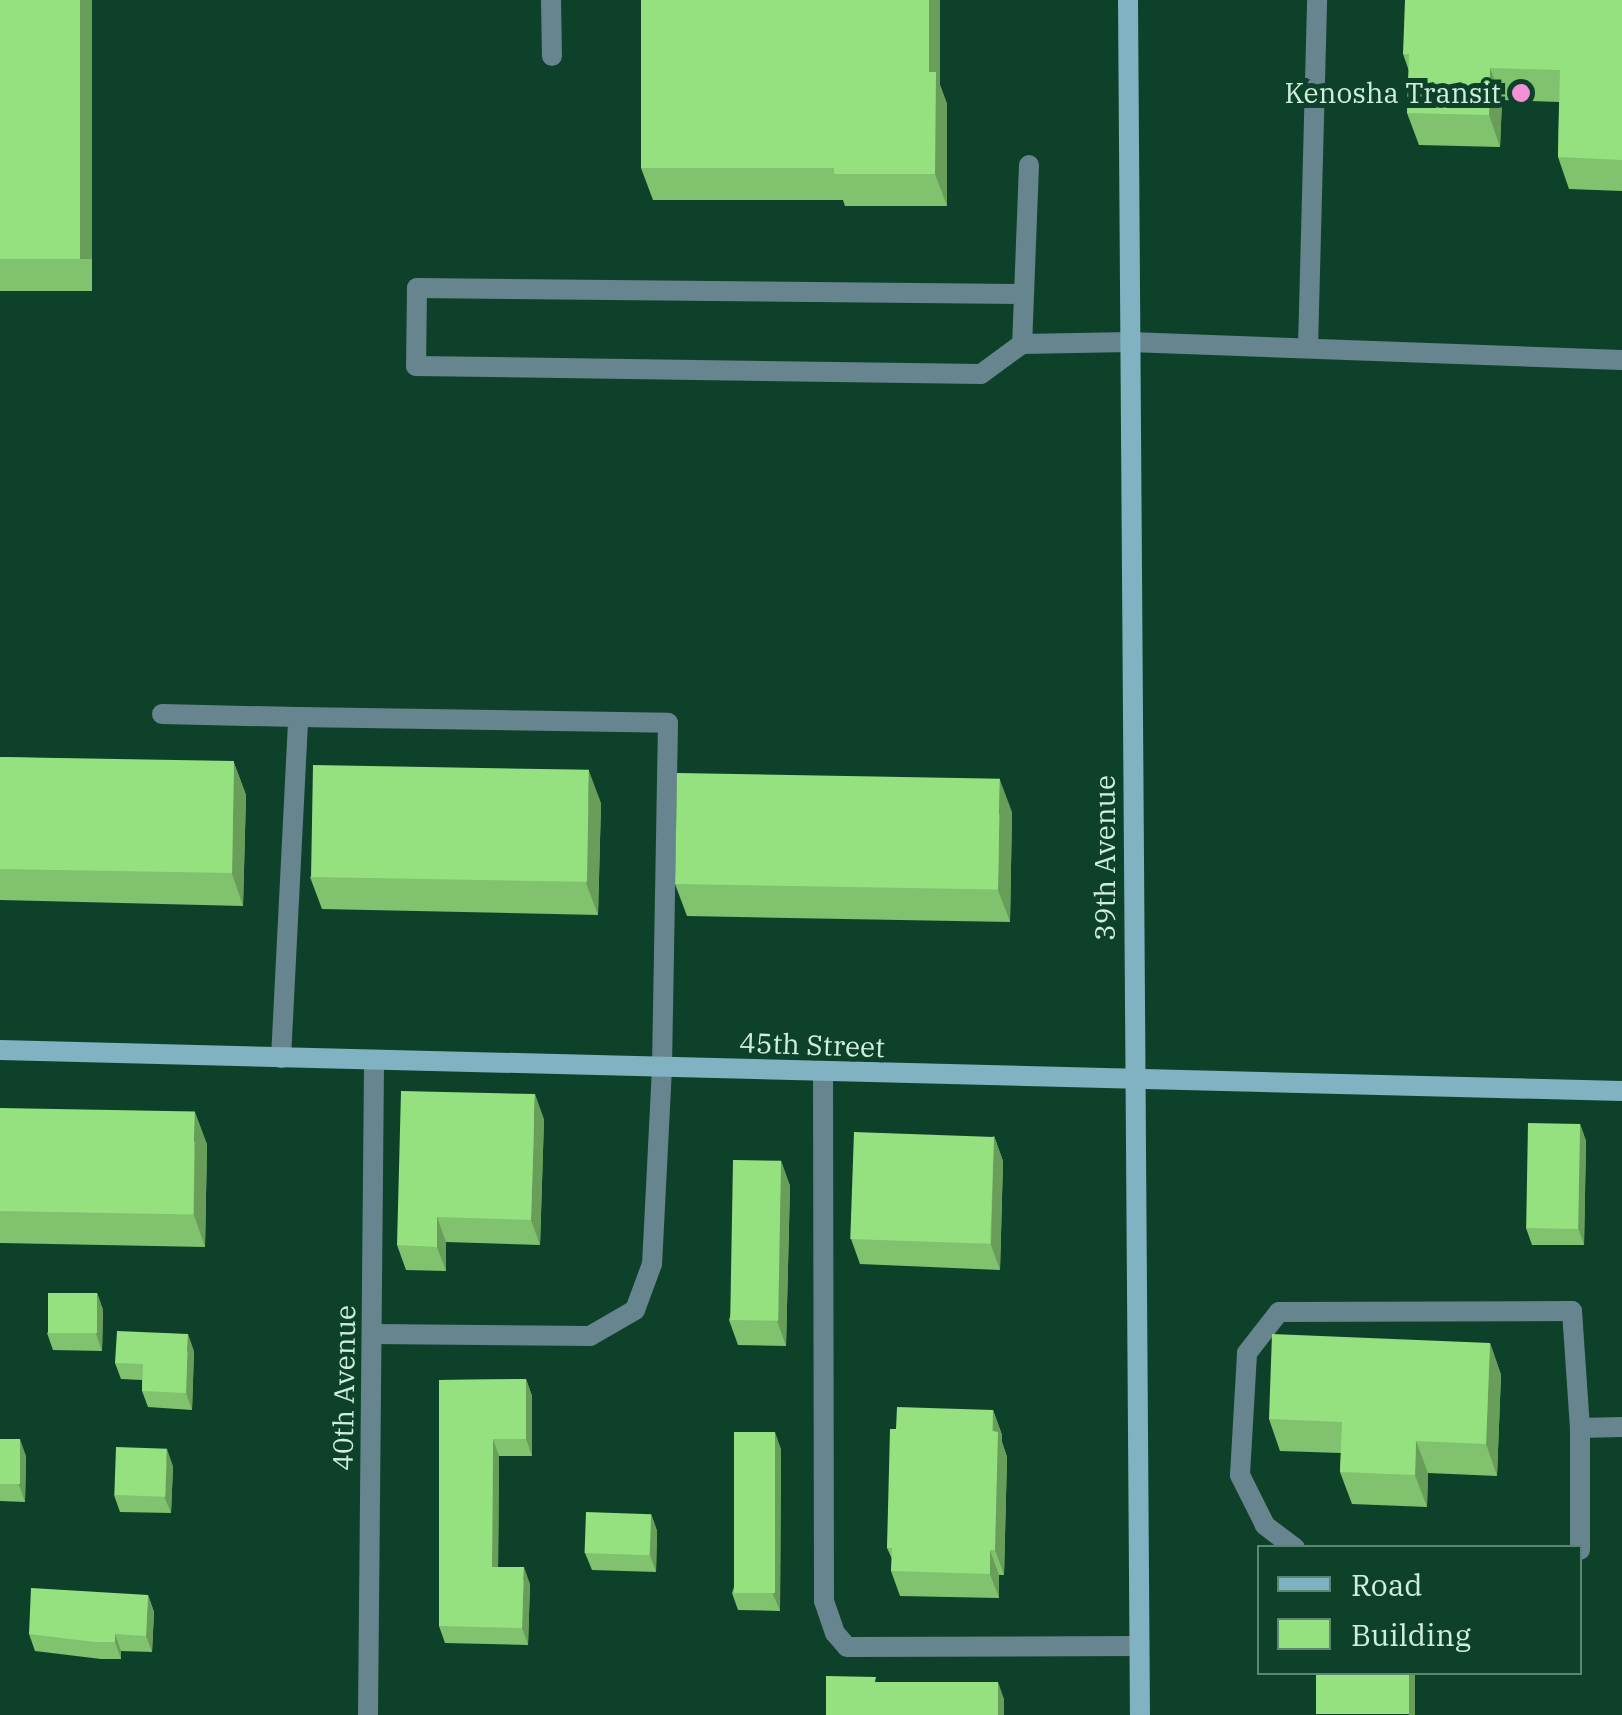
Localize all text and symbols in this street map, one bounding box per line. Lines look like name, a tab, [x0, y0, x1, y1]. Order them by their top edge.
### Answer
place label: Kenosha Transit	[1285, 76, 1501, 110]
marker: Kenosha Transit	[1510, 82, 1532, 104]
street label: 39th Avenue	[1088, 775, 1122, 941]
street label: 45th Street	[738, 1026, 886, 1064]
street label: 40th Avenue	[326, 1305, 362, 1471]
legend	[1257, 1545, 1582, 1675]
text: Road	[1351, 1565, 1423, 1604]
text: Building	[1351, 1615, 1471, 1654]

